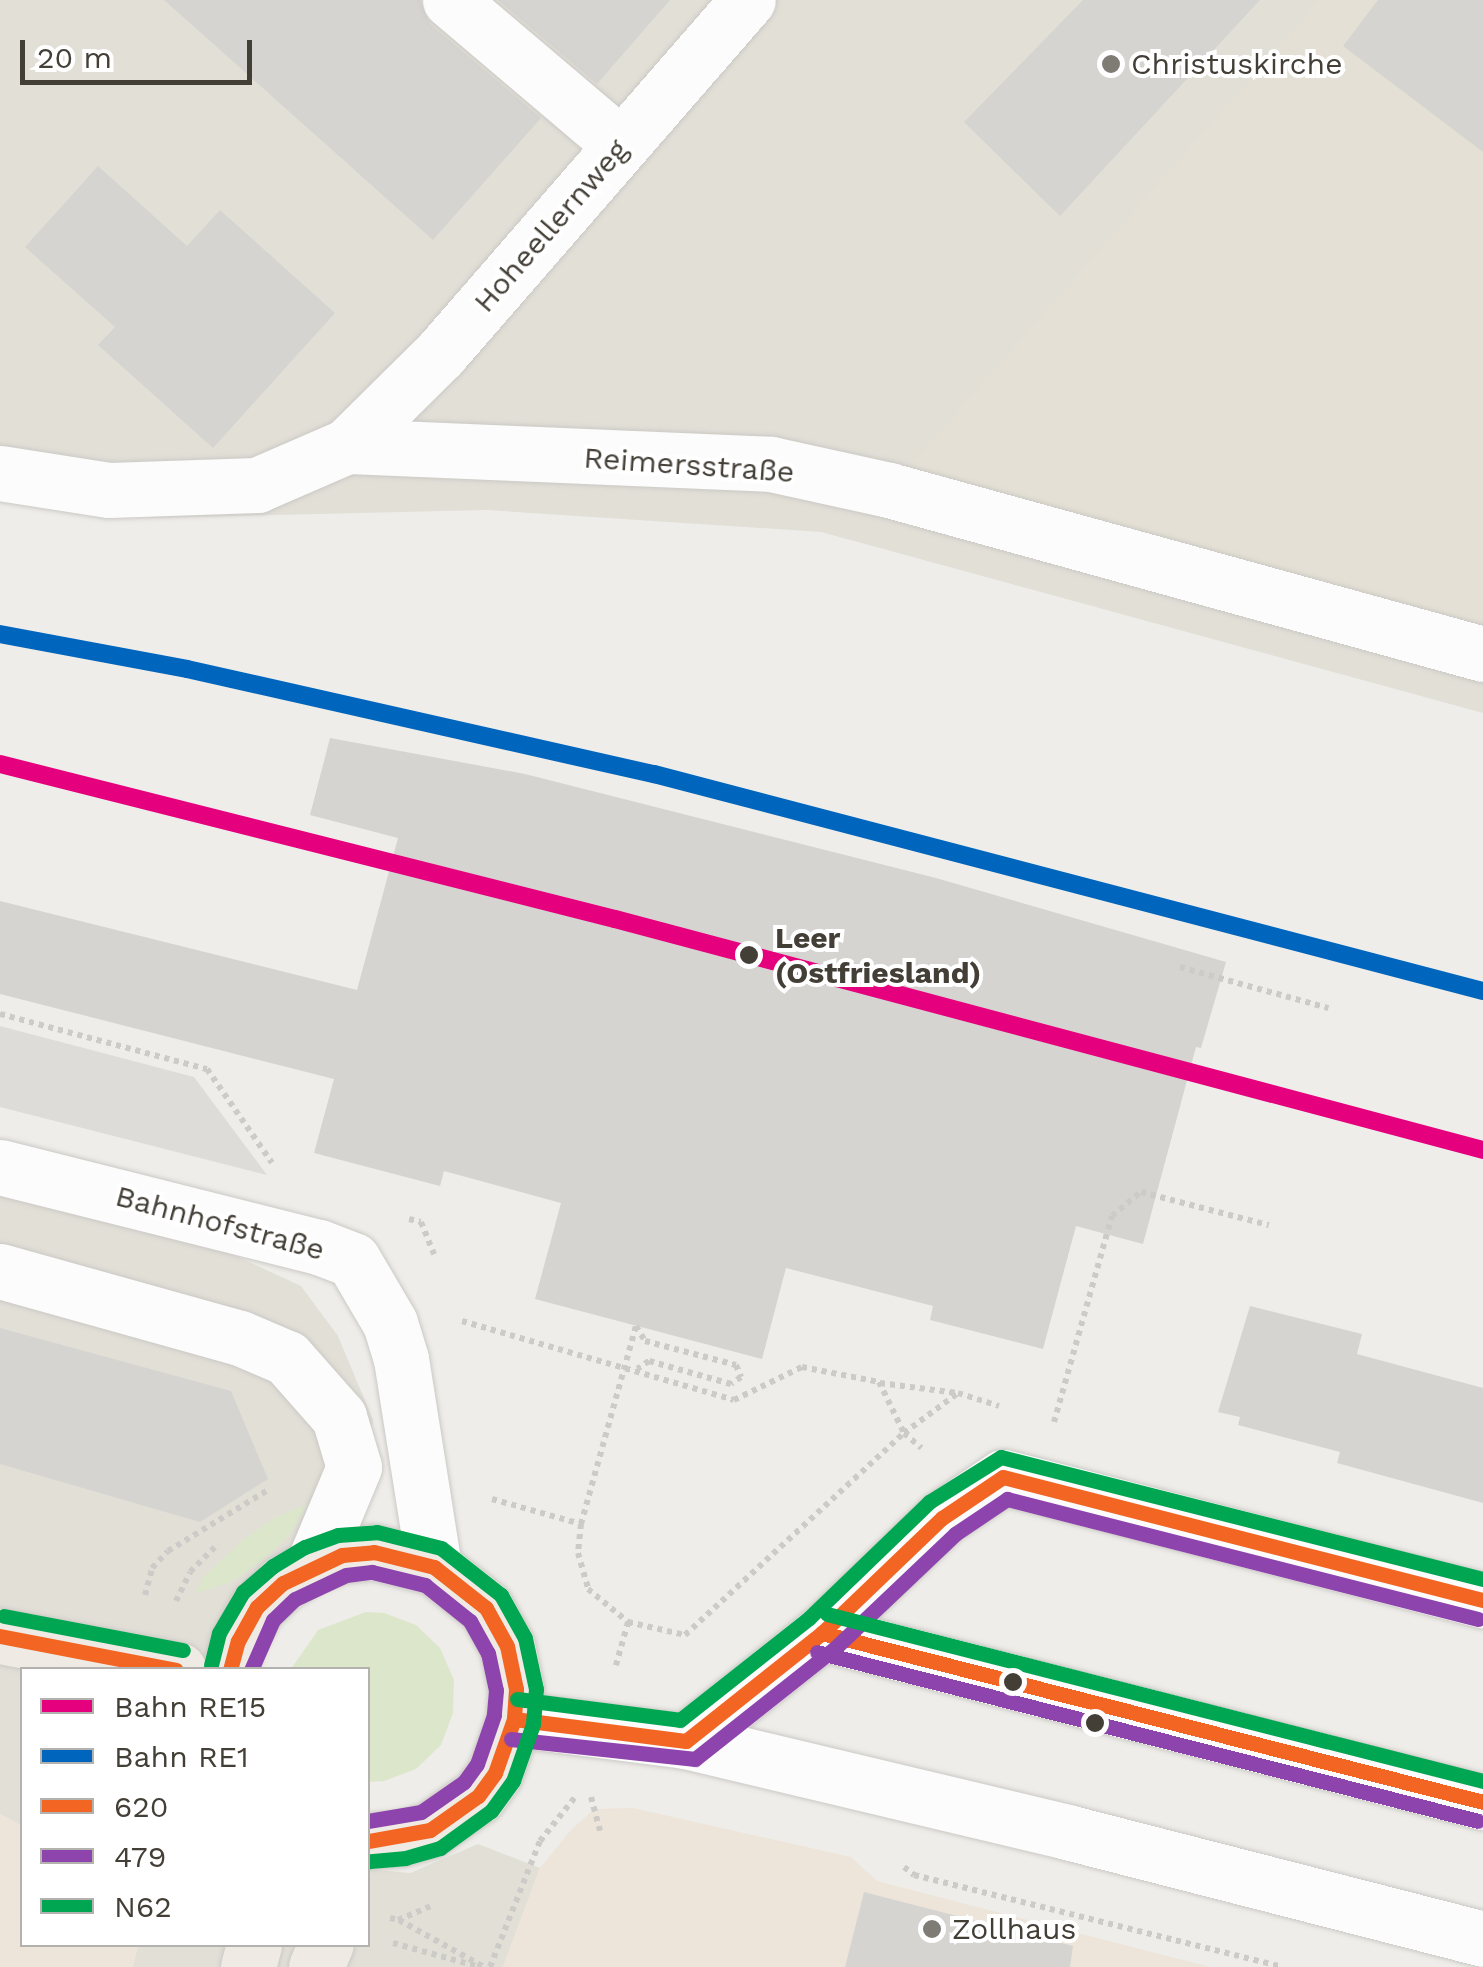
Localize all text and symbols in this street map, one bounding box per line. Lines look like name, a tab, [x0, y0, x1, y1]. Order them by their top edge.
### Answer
scale bar	[25, 20, 258, 82]
text: 20 m	[37, 40, 112, 75]
place label: Christuskirche	[1131, 46, 1342, 82]
marker: Christuskirche	[1100, 53, 1122, 75]
street label: Hoheellernweg	[466, 132, 636, 320]
street label: Reimersstraße	[582, 440, 796, 490]
place label: Leer (Ostfriesland)	[775, 920, 981, 990]
marker: Leer (Ostfriesland)	[732, 938, 766, 972]
street label: Bahnhofstraße	[112, 1178, 328, 1268]
legend	[20, 1667, 370, 1947]
unlabelled marker	[1003, 1672, 1023, 1692]
text: Bahn RE15	[114, 1689, 266, 1724]
unlabelled marker	[1085, 1713, 1105, 1733]
text: Bahn RE1	[114, 1739, 249, 1774]
text: 620	[114, 1789, 168, 1824]
text: 479	[114, 1839, 166, 1874]
text: N62	[114, 1889, 172, 1924]
place label: Zollhaus	[952, 1911, 1076, 1947]
marker: Zollhaus	[921, 1918, 943, 1940]

